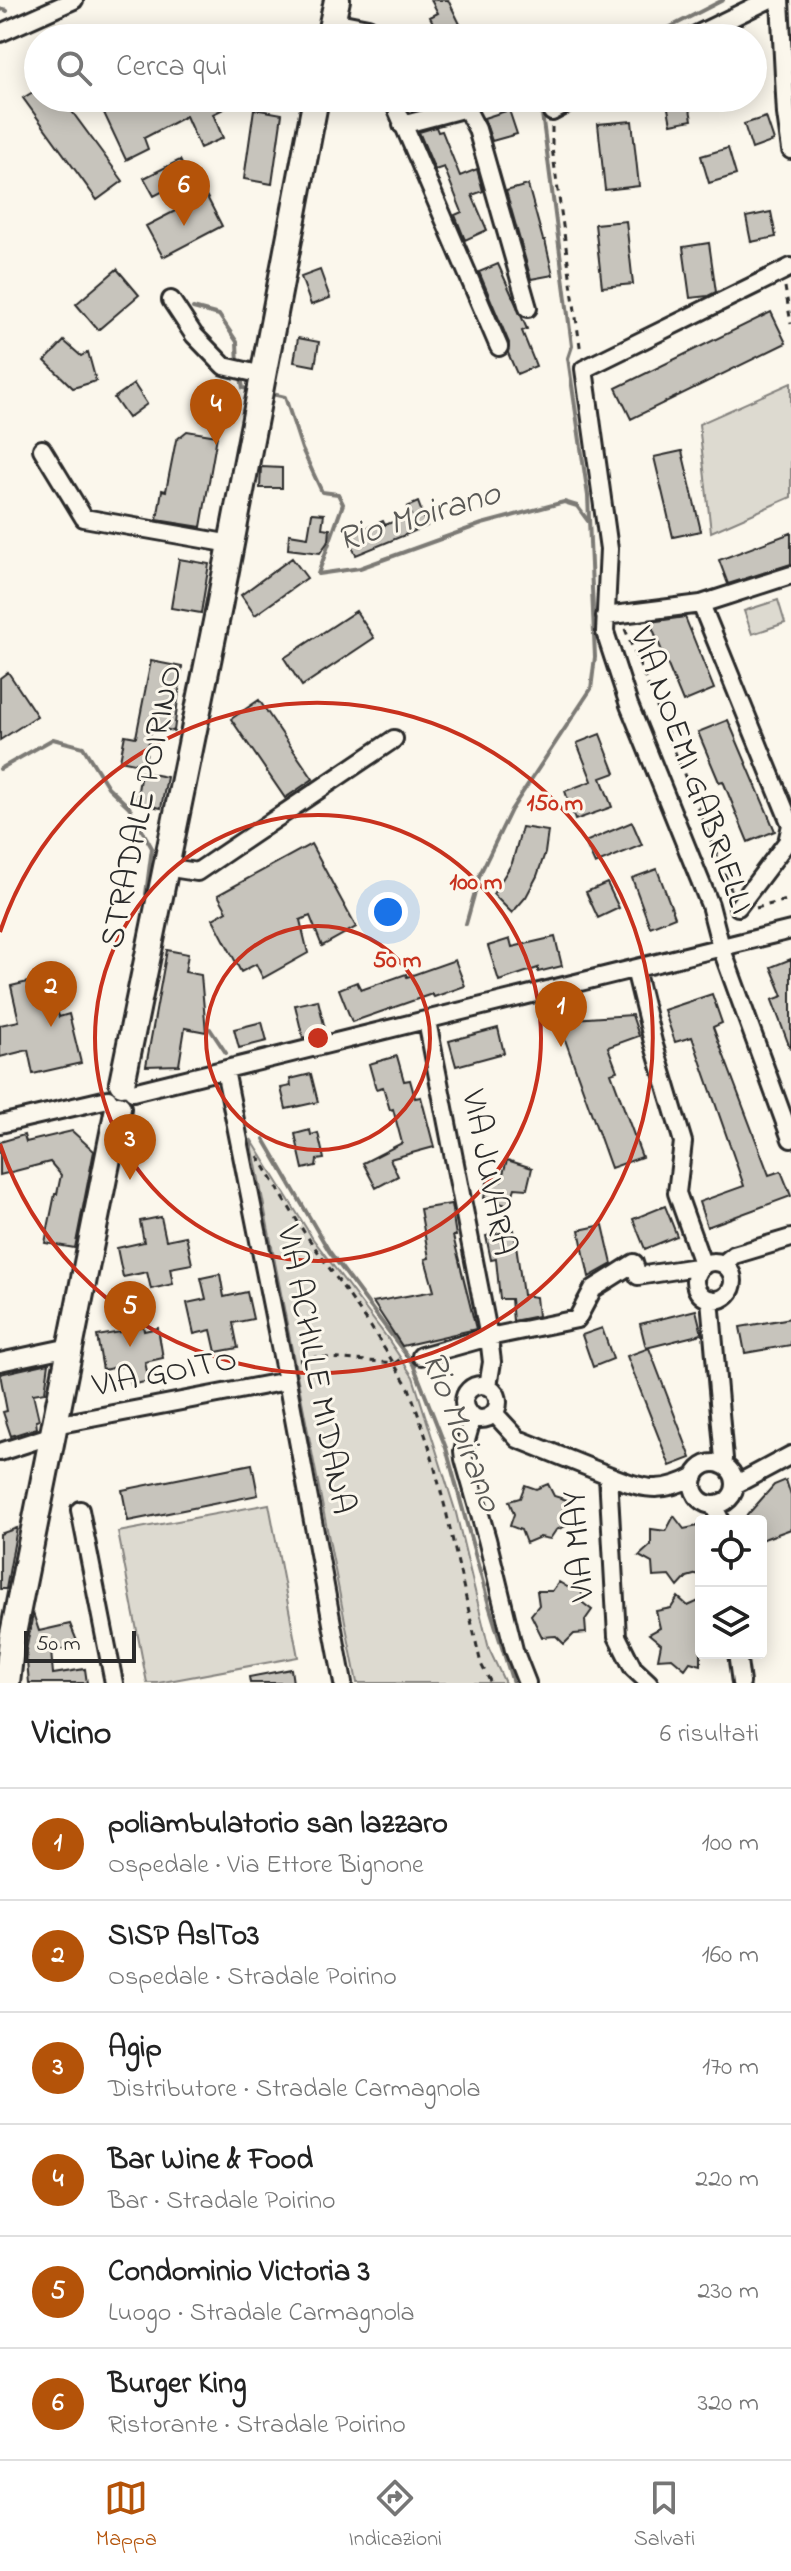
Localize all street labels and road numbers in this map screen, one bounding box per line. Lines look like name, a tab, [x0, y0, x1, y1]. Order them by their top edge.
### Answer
street label: VIA NOEMI GABRIELLI	[614, 620, 765, 922]
street label: STRADALE POIRINO	[89, 661, 197, 953]
street label: VIA JUVARA	[446, 1085, 528, 1260]
street label: VIA ACHILLE MIDANA	[261, 1220, 367, 1519]
street label: VIA GOITO	[88, 1336, 241, 1413]
street label: VIA MAY	[550, 1488, 610, 1604]

